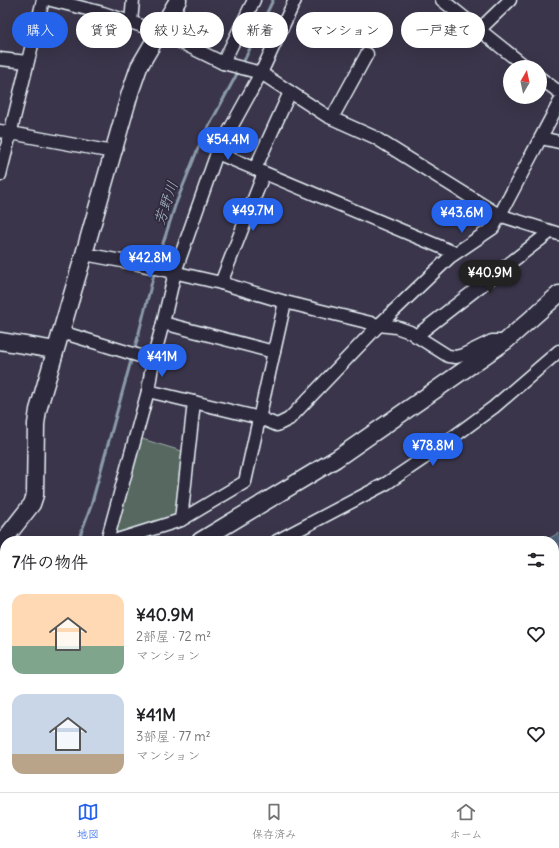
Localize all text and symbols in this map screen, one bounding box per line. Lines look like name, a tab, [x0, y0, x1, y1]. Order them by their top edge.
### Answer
chip: 購入	[12, 12, 68, 48]
chip: 賃貸	[76, 12, 132, 48]
chip: 絞り込み	[140, 12, 224, 48]
chip: 新着	[232, 12, 288, 48]
chip: マンション	[296, 12, 393, 48]
chip: 一戸建て	[401, 12, 485, 48]
north arrow	[503, 60, 547, 104]
map controls	[503, 60, 547, 104]
pin: ¥54.4M	[195, 127, 261, 161]
text: ¥54.4M	[206, 131, 250, 148]
water label: 芳野川	[149, 178, 182, 227]
pin: ¥49.7M	[220, 198, 286, 232]
pin: ¥43.6M	[429, 200, 495, 234]
text: ¥49.7M	[232, 202, 274, 219]
text: ¥43.6M	[440, 204, 484, 221]
pin: ¥42.8M	[117, 245, 183, 279]
text: ¥42.8M	[129, 249, 171, 266]
pin: ¥40.9M	[457, 260, 523, 294]
text: ¥40.9M	[468, 264, 512, 281]
pin: ¥41M	[138, 344, 186, 378]
text: ¥41M	[147, 348, 177, 365]
pin: ¥78.8M	[400, 433, 466, 467]
text: ¥78.8M	[412, 437, 454, 454]
icon: filters	[525, 549, 547, 571]
text: 7件の物件	[12, 551, 88, 573]
text: ¥40.9M	[136, 604, 194, 626]
icon: home	[44, 610, 92, 658]
icon: heart	[525, 623, 547, 645]
text: 2部屋 · 72 m²	[136, 628, 211, 645]
text: マンション	[136, 647, 200, 664]
text: ¥41M	[136, 704, 176, 726]
icon: home	[44, 710, 92, 758]
icon: heart	[525, 723, 547, 745]
text: 3部屋 · 77 m²	[136, 728, 211, 745]
text: マンション	[136, 747, 200, 764]
tab: 地図	[77, 801, 99, 841]
tab: 保存済み	[252, 801, 296, 841]
tab: ホーム	[450, 801, 482, 841]

